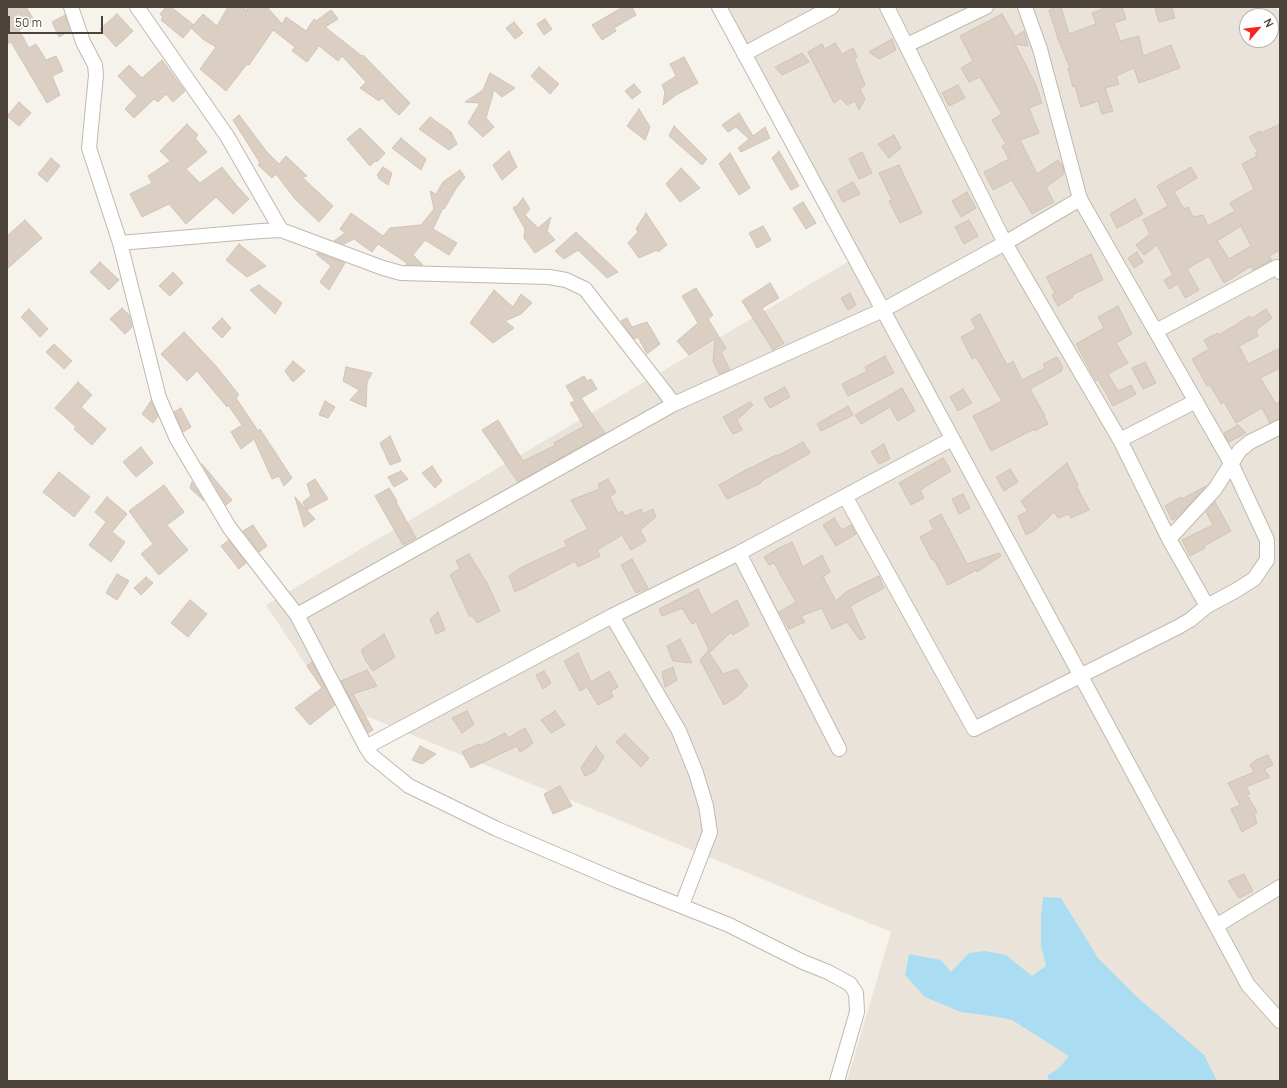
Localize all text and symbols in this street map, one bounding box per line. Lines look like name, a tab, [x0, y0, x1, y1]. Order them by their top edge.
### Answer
scale bar	[10, 8, 105, 34]
north arrow	[1239, 8, 1279, 48]
text: 50 m	[15, 14, 42, 31]
text: N	[1261, 16, 1278, 30]

